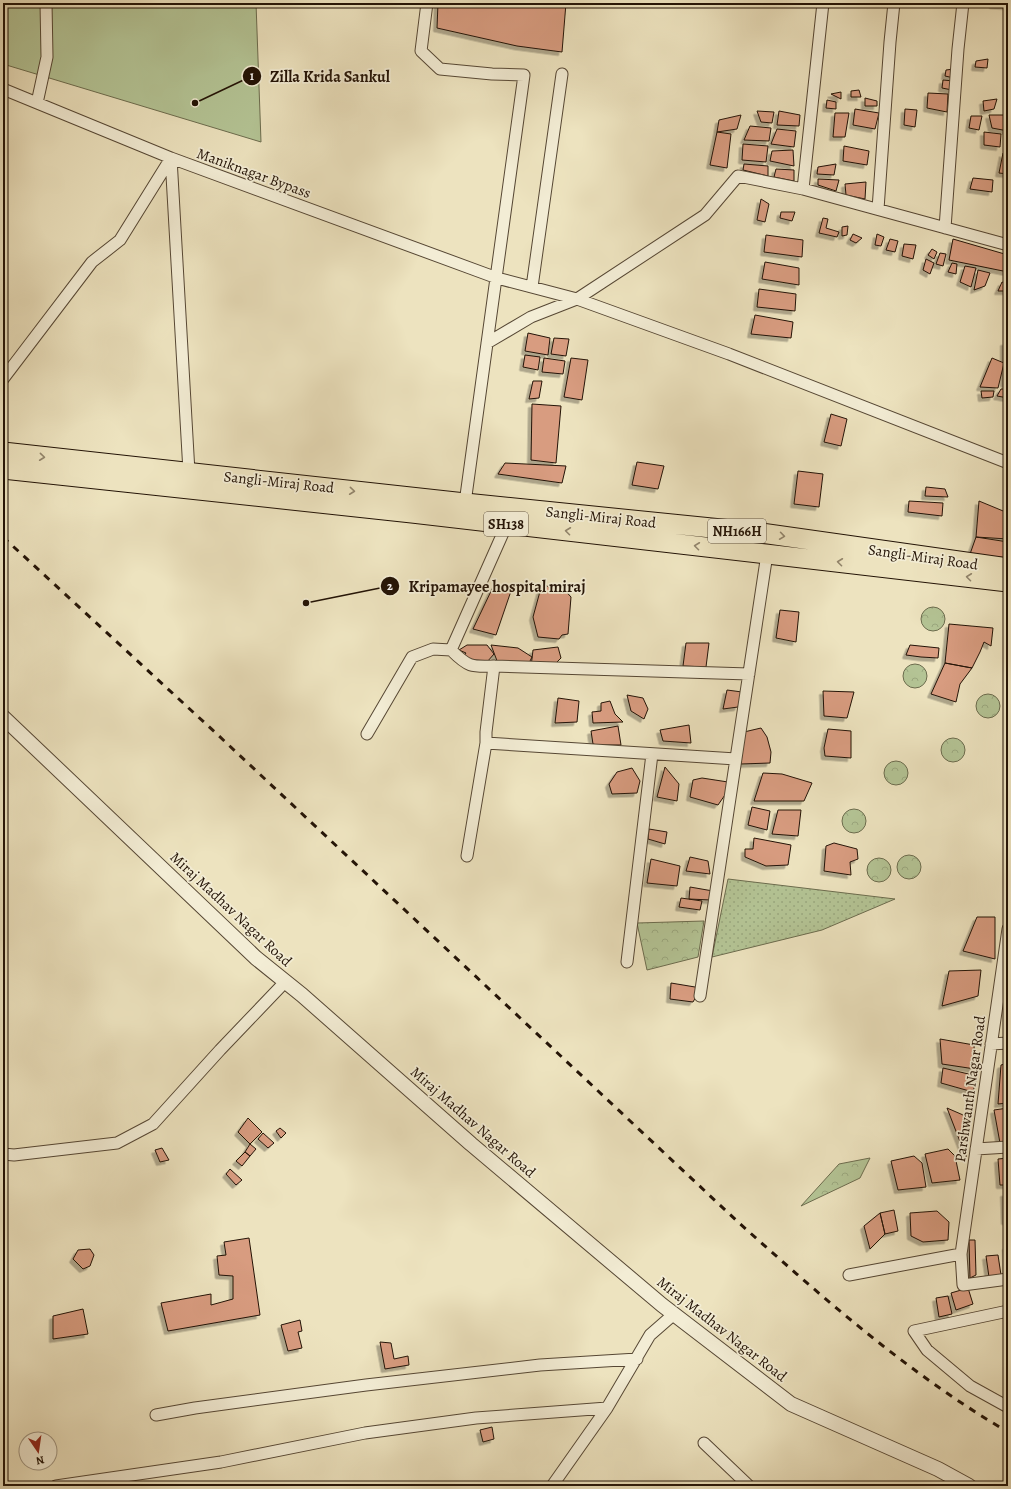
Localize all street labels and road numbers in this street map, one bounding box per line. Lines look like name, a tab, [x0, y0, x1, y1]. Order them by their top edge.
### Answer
street label: Maniknagar Bypass	[194, 143, 314, 203]
street label: Sangli-Miraj Road	[223, 466, 336, 498]
street label: Sangli-Miraj Road	[545, 501, 658, 533]
road number: SH138	[484, 512, 528, 536]
road number: NH166H	[708, 519, 766, 543]
street label: Sangli-Miraj Road	[867, 539, 980, 575]
street label: Miraj Madhav Nagar Road	[166, 847, 297, 971]
street label: Parshwanth Nagar Road	[950, 1014, 990, 1164]
street label: Miraj Madhav Nagar Road	[406, 1062, 541, 1183]
street label: Miraj Madhav Nagar Road	[653, 1272, 792, 1387]

